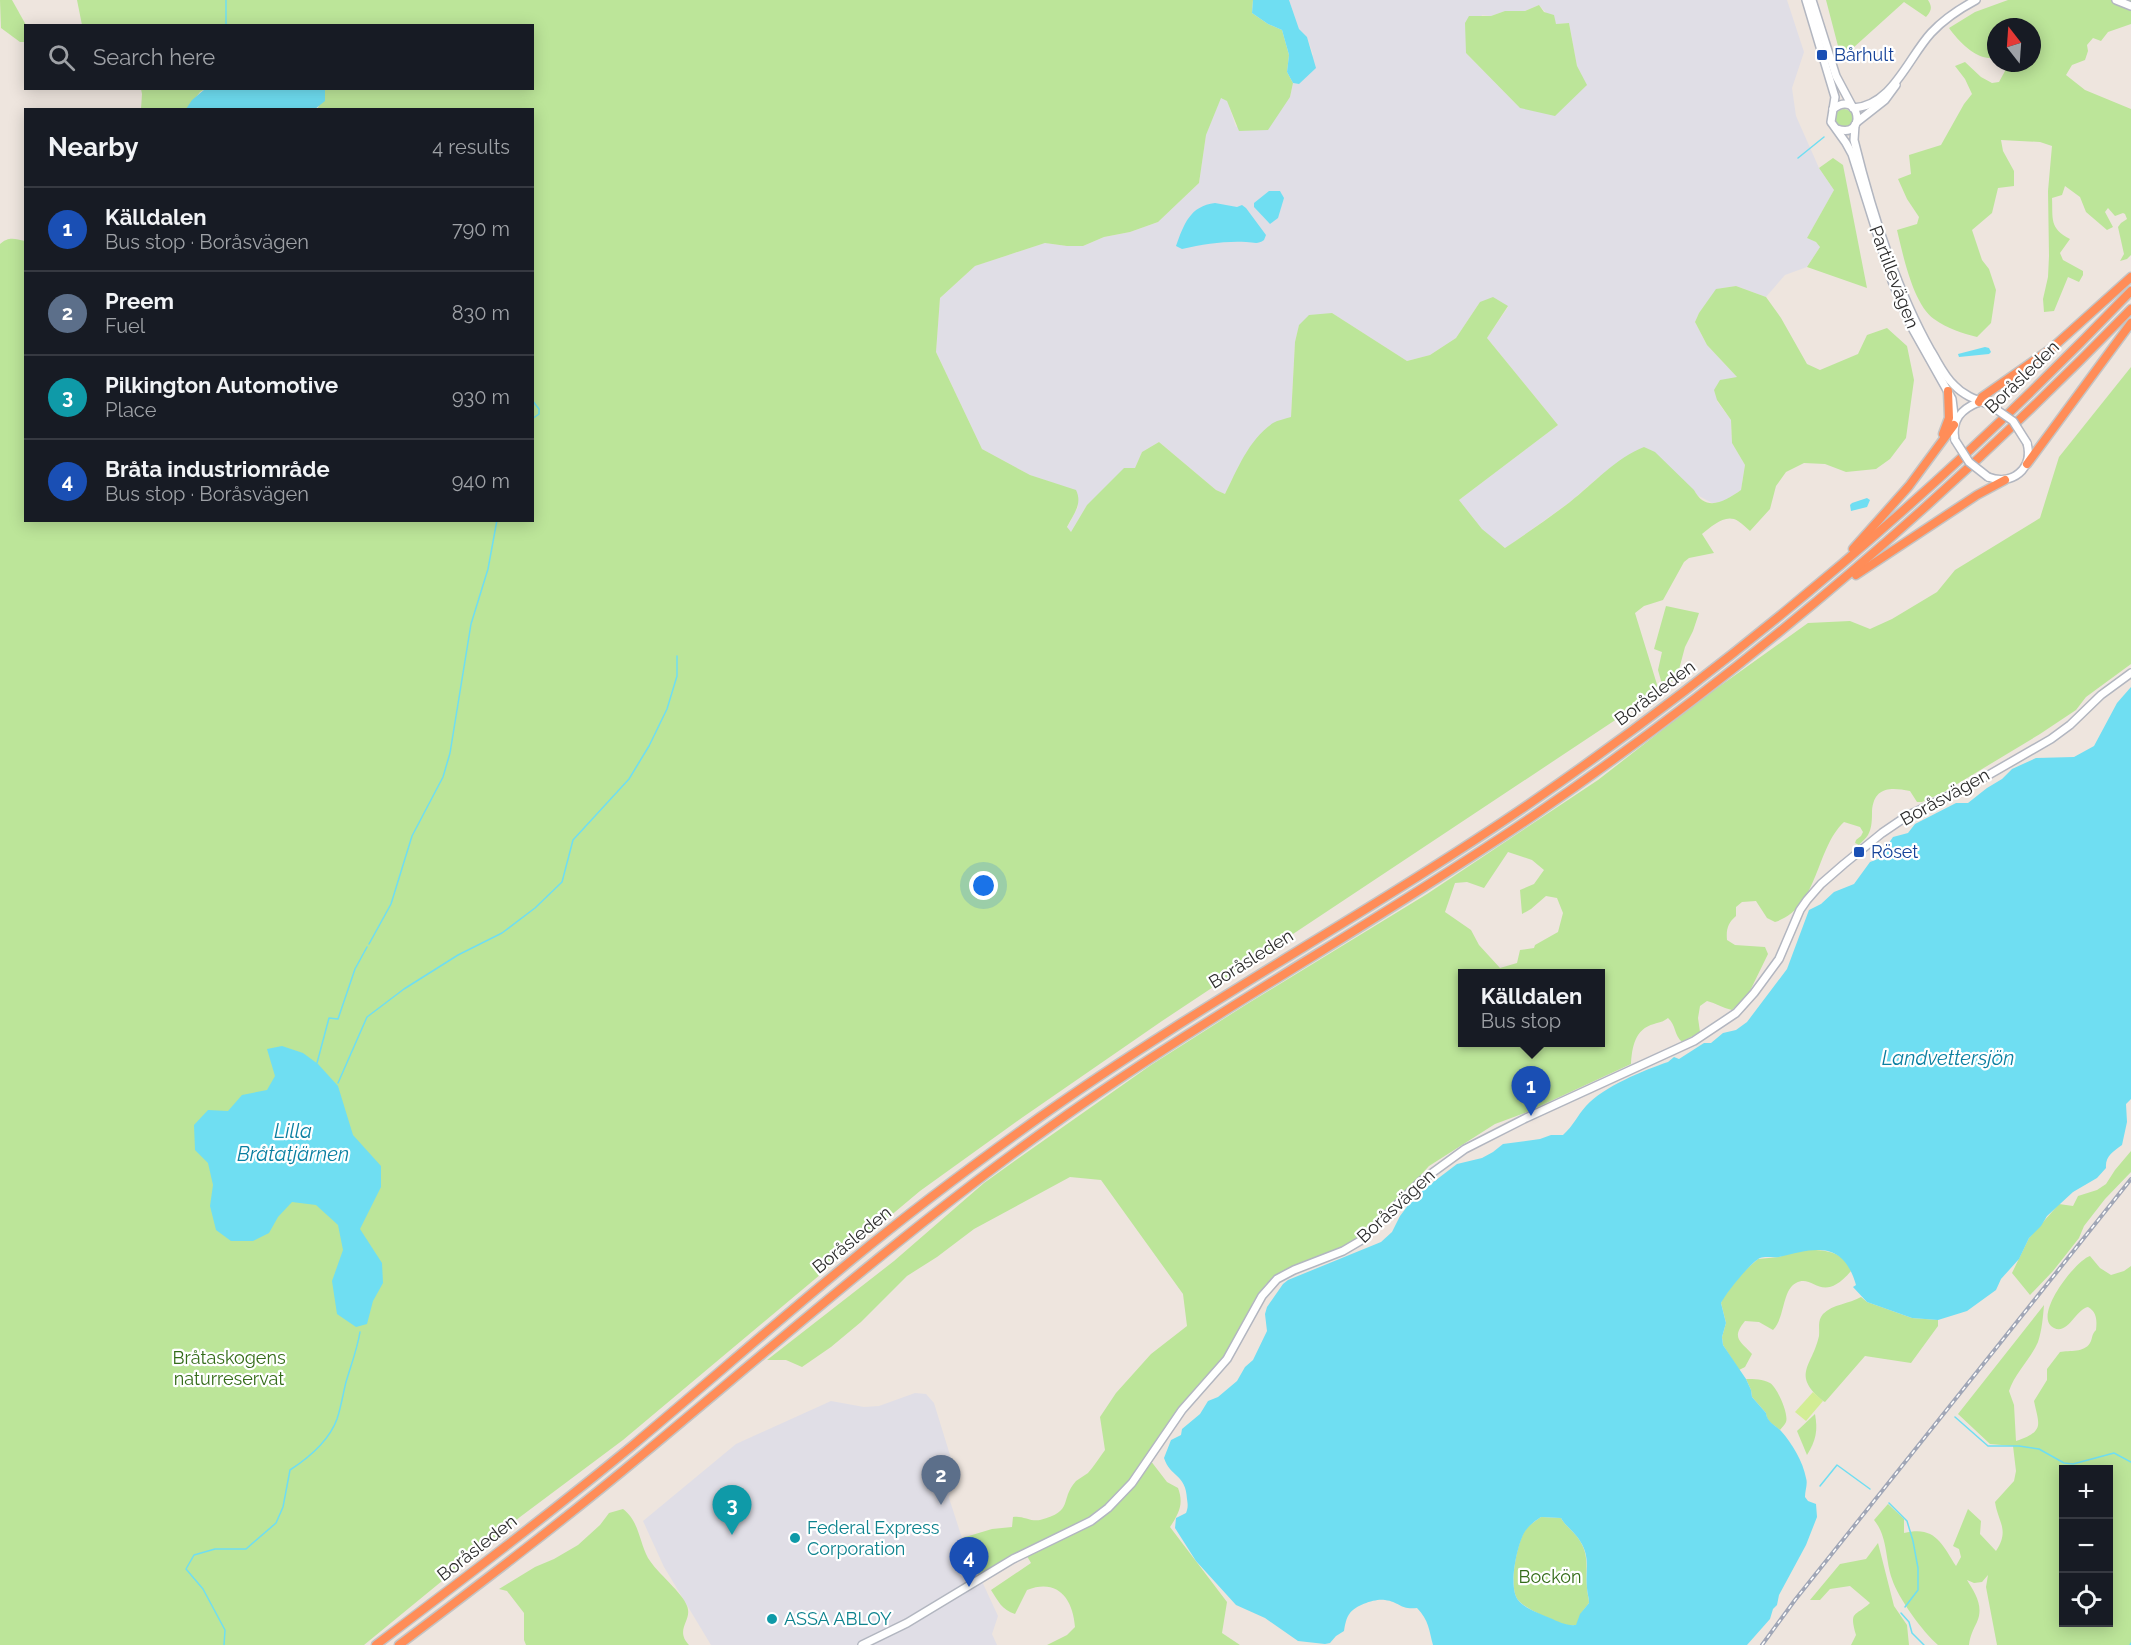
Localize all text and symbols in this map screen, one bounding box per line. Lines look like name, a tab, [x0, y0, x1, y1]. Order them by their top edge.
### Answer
north arrow	[1987, 18, 2041, 72]
search box	[24, 24, 534, 90]
icon: search	[45, 41, 78, 74]
text: Search here	[93, 44, 215, 70]
place label: Bårhult	[1834, 44, 1894, 65]
marker: Bårhult	[1815, 48, 1829, 62]
text: Nearby	[48, 132, 138, 162]
text: 4 results	[432, 135, 510, 159]
text: Källdalen	[105, 204, 206, 230]
text: 1	[63, 217, 72, 241]
text: 790 m	[452, 217, 510, 241]
street label: Partillevägen	[1865, 222, 1924, 331]
text: Bus stop · Boråsvägen	[105, 230, 309, 254]
text: Preem	[105, 288, 174, 314]
text: 2	[62, 301, 73, 325]
text: 830 m	[452, 301, 510, 325]
text: Fuel	[105, 314, 145, 338]
street label: Boråsleden	[1980, 336, 2063, 417]
text: Pilkington Automotive	[105, 372, 338, 398]
text: 3	[62, 385, 73, 409]
text: 930 m	[452, 385, 510, 409]
text: Place	[105, 398, 156, 422]
text: Bråta industriområde	[105, 456, 330, 482]
text: 4	[62, 469, 73, 493]
text: 940 m	[452, 469, 510, 493]
text: Bus stop · Boråsvägen	[105, 482, 309, 506]
street label: Boråsleden	[1610, 656, 1699, 730]
street label: Boråsvägen	[1897, 763, 1993, 830]
place label: Röset	[1871, 841, 1918, 862]
marker: Röset	[1852, 845, 1866, 859]
your location	[969, 871, 998, 900]
street label: Boråsleden	[1205, 924, 1297, 993]
popup	[1458, 969, 1605, 1047]
text: Källdalen	[1481, 983, 1582, 1009]
text: Bus stop	[1481, 1009, 1561, 1033]
water label: Landvettersjön	[1882, 1046, 2014, 1070]
pin: 1	[1512, 1066, 1550, 1116]
water label: Lilla Bråtatjärnen	[237, 1119, 349, 1166]
street label: Boråsvägen	[1352, 1164, 1439, 1247]
street label: Boråsleden	[808, 1201, 895, 1278]
park label: Bråtaskogens naturreservat	[172, 1347, 286, 1389]
pin: 2	[922, 1456, 960, 1505]
map controls	[2059, 1465, 2113, 1627]
button: +	[2059, 1465, 2113, 1519]
pin: 3	[712, 1486, 752, 1535]
street label: Boråsleden	[433, 1510, 521, 1585]
place label: Federal Express Corporation	[807, 1517, 940, 1559]
button: −	[2059, 1519, 2113, 1573]
marker: Federal Express Corporation	[788, 1531, 802, 1545]
pin: 4	[950, 1538, 988, 1587]
park label: Bockön	[1519, 1566, 1581, 1587]
button: locate	[2059, 1573, 2113, 1627]
place label: ASSA ABLOY	[784, 1608, 892, 1629]
marker: ASSA ABLOY	[765, 1612, 779, 1626]

